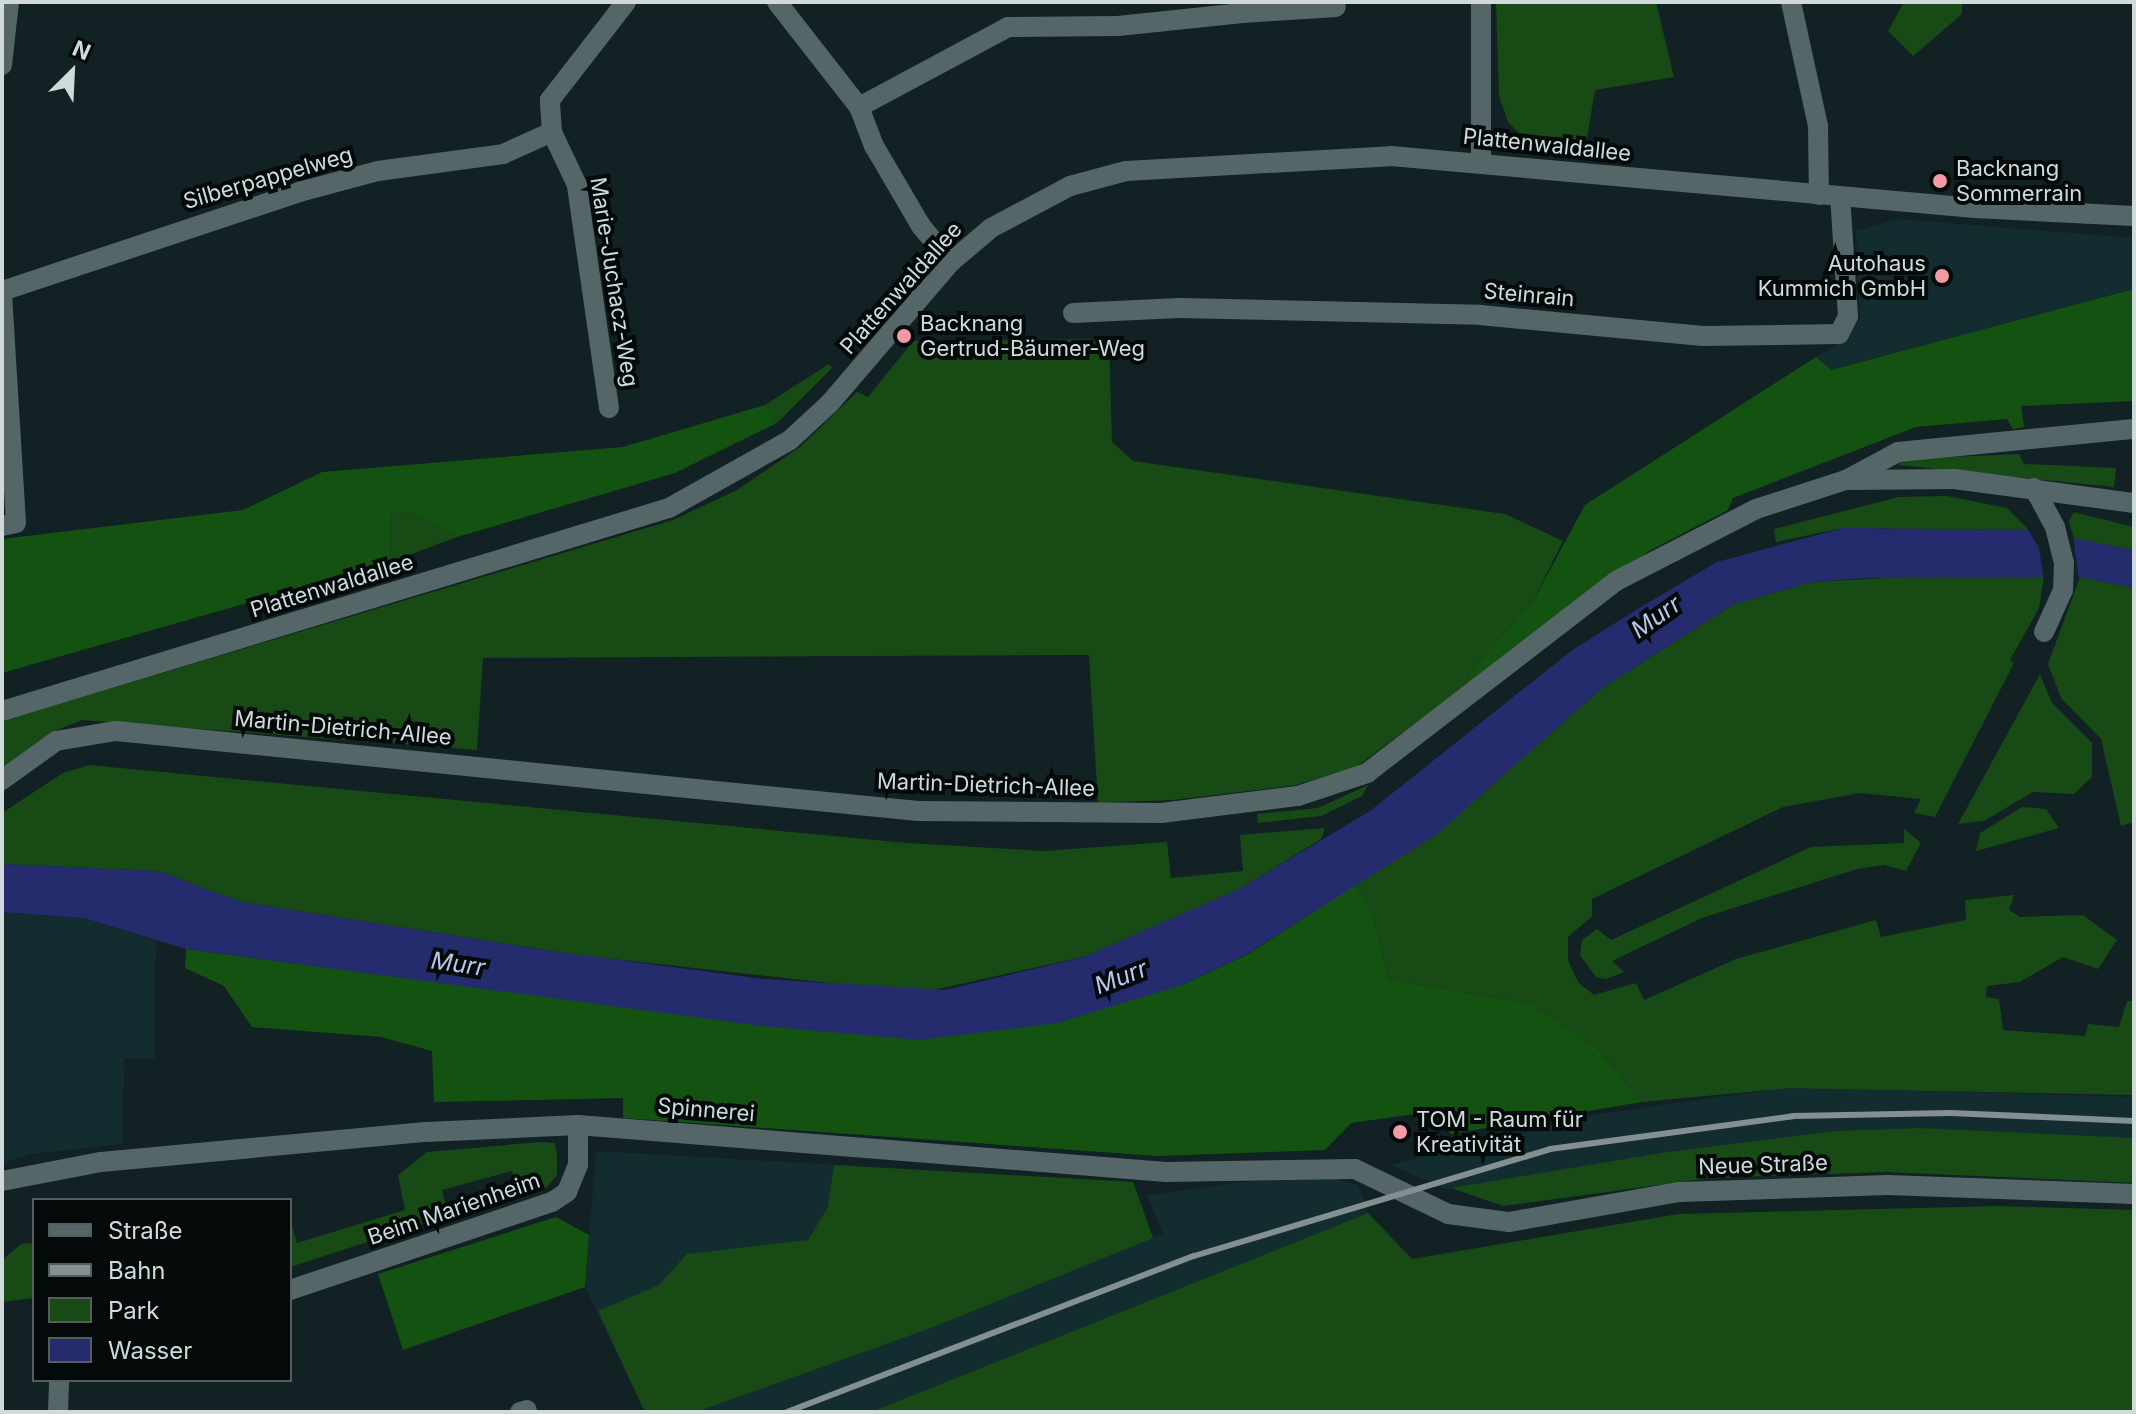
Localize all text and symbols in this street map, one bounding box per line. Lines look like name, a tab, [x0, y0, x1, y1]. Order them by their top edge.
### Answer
north arrow	[32, 32, 112, 112]
text: N	[69, 35, 95, 65]
street label: Plattenwaldallee	[1462, 123, 1632, 167]
street label: Silberpappelweg	[180, 141, 356, 215]
place label: Backnang Sommerrain	[1956, 155, 2082, 206]
marker: Backnang Sommerrain	[1931, 172, 1949, 190]
street label: Marie-Juchacz-Weg	[584, 175, 644, 389]
street label: Plattenwaldallee	[835, 216, 967, 360]
place label: Autohaus Kummich GmbH	[1758, 250, 1926, 302]
marker: Autohaus Kummich GmbH	[1933, 267, 1951, 285]
street label: Steinrain	[1482, 278, 1576, 312]
place label: Backnang Gertrud-Bäumer-Weg	[920, 310, 1145, 362]
marker: Backnang Gertrud-Bäumer-Weg	[895, 327, 913, 345]
street label: Plattenwaldallee	[247, 549, 417, 623]
water label: Murr	[1625, 590, 1687, 644]
street label: Martin-Dietrich-Allee	[233, 705, 453, 751]
street label: Martin-Dietrich-Allee	[877, 768, 1095, 802]
water label: Murr	[429, 946, 487, 982]
water label: Murr	[1090, 954, 1152, 1000]
street label: Spinnerei	[656, 1093, 756, 1127]
place label: TOM - Raum für Kreativität	[1416, 1106, 1583, 1158]
marker: TOM - Raum für Kreativität	[1391, 1123, 1409, 1141]
street label: Neue Straße	[1698, 1150, 1828, 1180]
street label: Beim Marienheim	[364, 1167, 544, 1251]
legend	[32, 1198, 292, 1382]
text: Straße	[108, 1216, 183, 1245]
text: Bahn	[108, 1256, 166, 1285]
text: Park	[108, 1296, 159, 1325]
text: Wasser	[108, 1336, 192, 1365]

